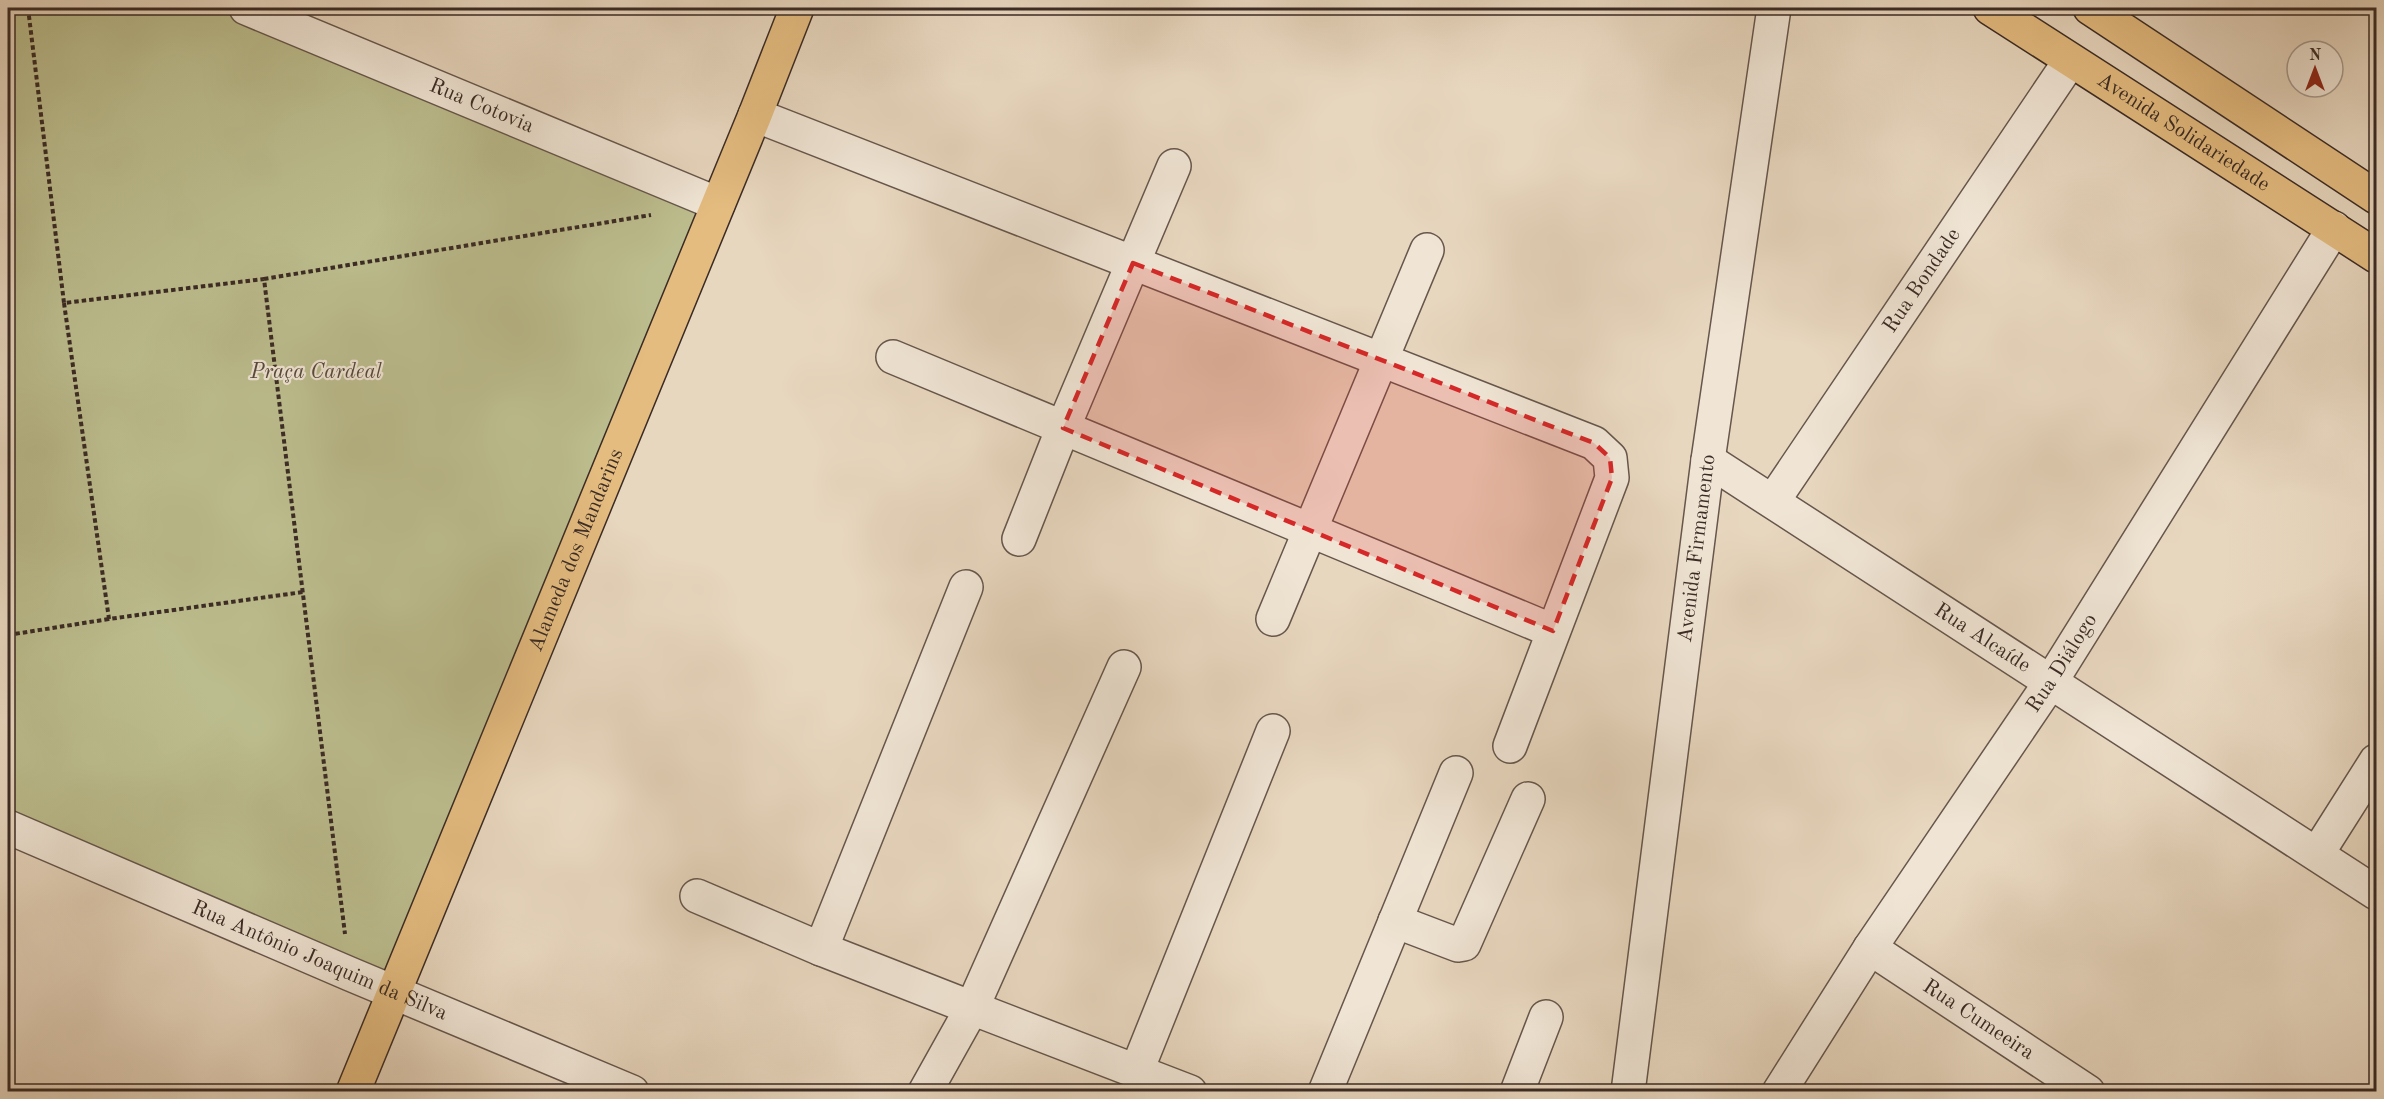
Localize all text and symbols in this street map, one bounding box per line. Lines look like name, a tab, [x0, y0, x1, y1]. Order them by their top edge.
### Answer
north arrow	[2285, 39, 2345, 99]
text: N	[2309, 48, 2322, 64]
street label: Avenida Solidariedade	[2093, 69, 2274, 195]
street label: Rua Cotovia	[426, 75, 537, 137]
street label: Rua Bondade	[1879, 225, 1964, 336]
park label: Praça Cardeal	[249, 362, 382, 383]
street label: Alameda dos Mandarins	[525, 446, 627, 655]
street label: Avenida Firmamento	[1674, 453, 1719, 644]
street label: Rua Alcaíde	[1930, 599, 2034, 677]
street label: Rua Diálogo	[2023, 610, 2101, 716]
street label: Rua Antônio Joaquim da Silva	[189, 897, 451, 1024]
street label: Rua Cumeeira	[1919, 975, 2038, 1064]

